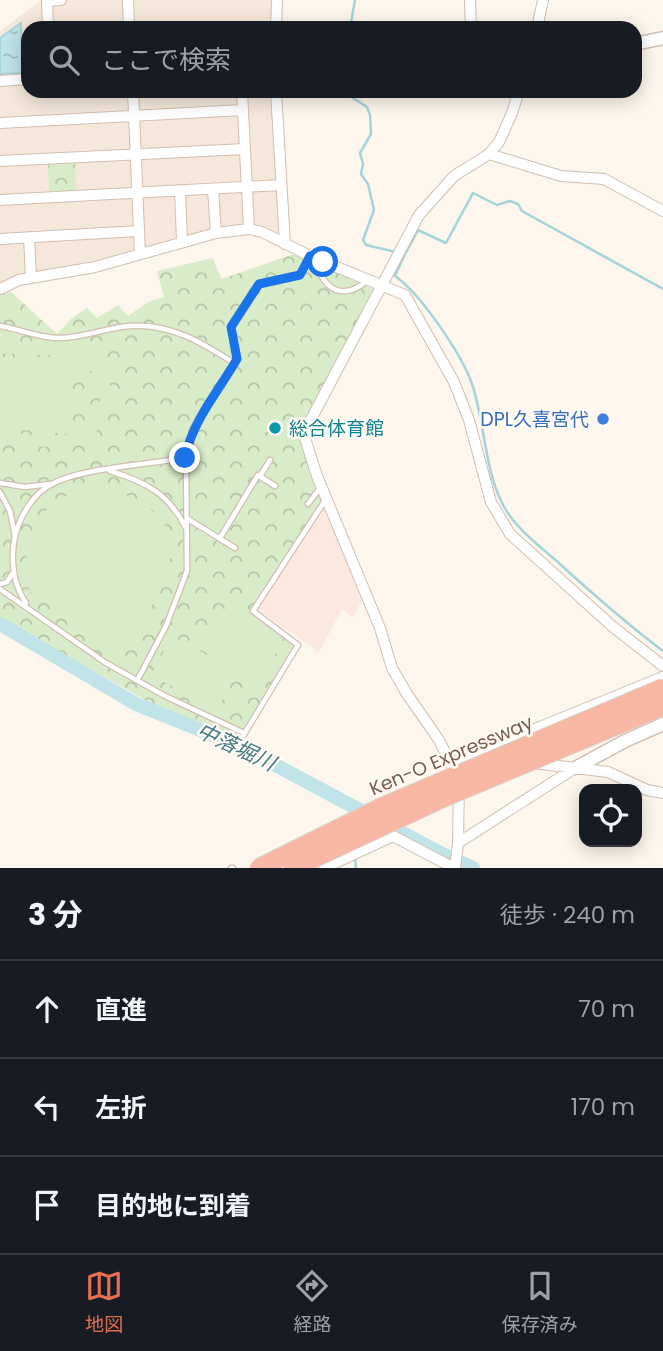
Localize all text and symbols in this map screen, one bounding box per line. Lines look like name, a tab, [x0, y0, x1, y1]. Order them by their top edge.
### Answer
search box	[21, 21, 642, 98]
icon: search	[45, 41, 83, 79]
text: ここで検索	[101, 42, 231, 78]
route start	[307, 246, 338, 277]
place label: DPL久喜宮代	[480, 406, 589, 433]
marker: DPL久喜宮代	[595, 411, 611, 427]
place label: 総合体育館	[289, 415, 384, 442]
marker: 総合体育館	[267, 420, 283, 436]
route end	[169, 442, 200, 473]
street label: Ken-O Expressway	[365, 709, 537, 802]
water label: 中落堀川	[192, 716, 282, 778]
map controls	[579, 784, 642, 847]
button: locate	[579, 784, 642, 847]
text: 3 分	[28, 893, 83, 936]
text: 徒歩 · 240 m	[500, 899, 635, 931]
icon: ahead	[28, 990, 66, 1028]
text: 直進	[95, 992, 147, 1028]
text: 70 m	[578, 993, 635, 1025]
icon: left	[28, 1088, 66, 1126]
text: 左折	[95, 1090, 147, 1126]
text: 170 m	[571, 1091, 635, 1123]
icon: arrive	[28, 1186, 66, 1224]
text: 目的地に到着	[95, 1188, 251, 1224]
tab: 地図	[85, 1267, 123, 1339]
tab: 経路	[293, 1267, 332, 1339]
tab: 保存済み	[502, 1267, 578, 1339]

